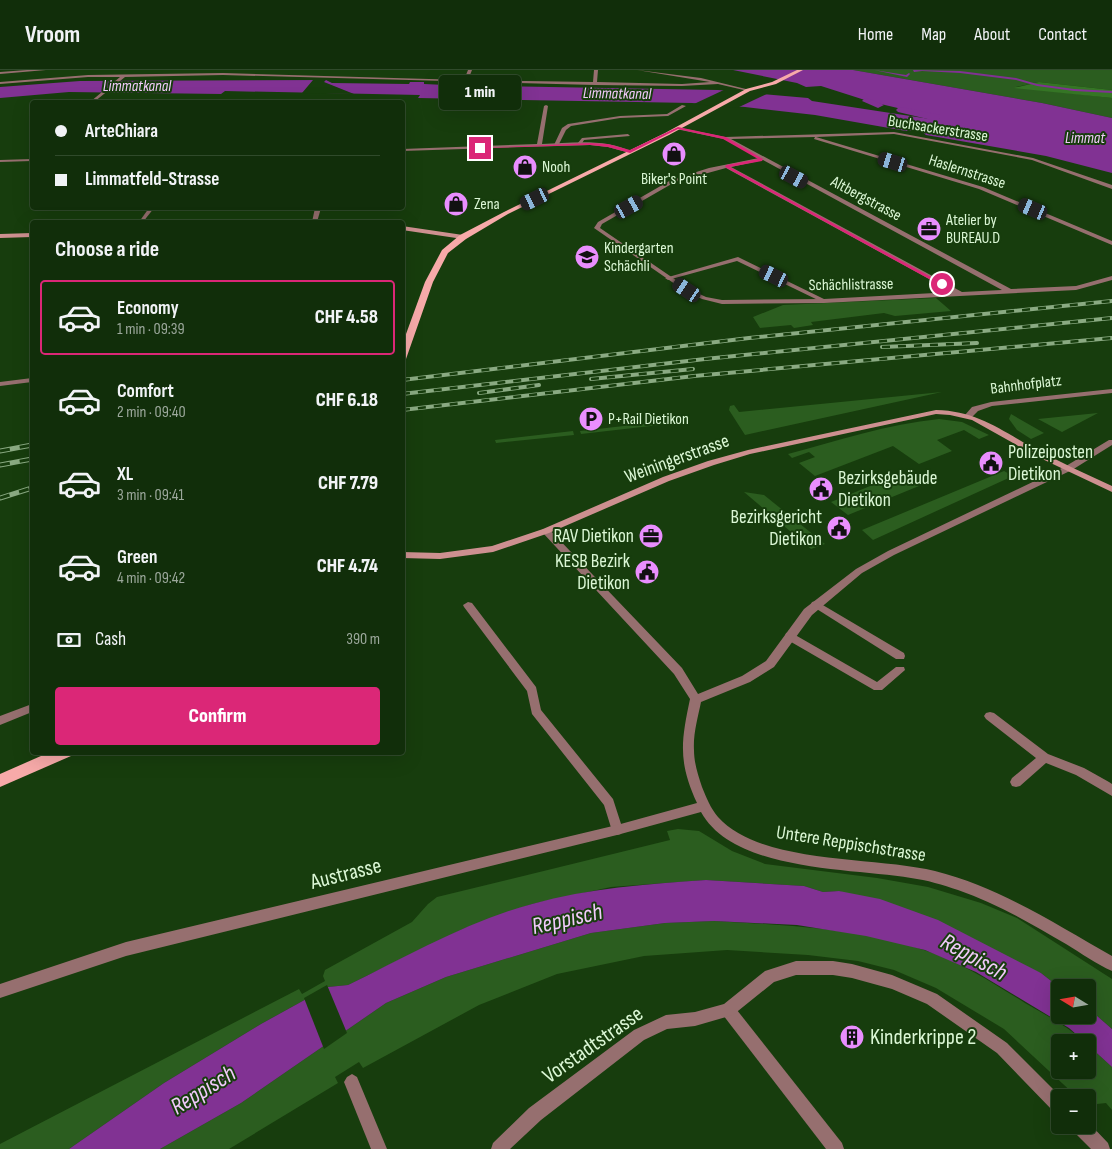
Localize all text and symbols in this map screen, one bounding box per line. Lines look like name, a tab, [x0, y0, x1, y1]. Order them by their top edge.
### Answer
text: Vroom	[25, 20, 80, 49]
text: Home	[858, 24, 893, 45]
text: Map	[921, 24, 946, 45]
text: About	[974, 24, 1010, 45]
text: Contact	[1038, 24, 1087, 45]
callout: 1 min	[439, 75, 521, 110]
water label: Limmatkanal	[103, 77, 172, 96]
text: 1 min	[465, 83, 495, 102]
water label: Limmatkanal	[583, 84, 652, 104]
street label: Buchsackerstrasse	[887, 112, 989, 146]
text: ArteChiara	[85, 120, 158, 143]
water label: Limmat	[1065, 129, 1106, 148]
route end	[469, 137, 491, 159]
shop icon: Biker's Point	[661, 141, 687, 167]
car	[876, 150, 909, 174]
street label: Haslernstrasse	[926, 151, 1008, 193]
shop icon: Nooh	[512, 154, 538, 180]
place label: Nooh	[542, 158, 570, 177]
car	[777, 163, 810, 191]
text: Limmatfeld-Strasse	[85, 168, 219, 191]
place label: Biker's Point	[641, 170, 707, 189]
street label: Altbergstrasse	[826, 172, 905, 226]
car	[518, 186, 551, 212]
shop icon: Zena	[443, 191, 469, 217]
car	[612, 193, 645, 221]
place label: Zena	[474, 195, 500, 214]
car	[1016, 196, 1049, 222]
place label: Atelier by BUREAU.D	[945, 211, 1000, 248]
office icon: Atelier by BUREAU.D	[916, 216, 942, 242]
text: Choose a ride	[55, 236, 159, 263]
place label: Kindergarten Schächli	[604, 239, 674, 276]
school or university icon: Kindergarten Schächli	[574, 244, 600, 270]
car	[757, 263, 790, 289]
route start	[931, 273, 953, 295]
car	[670, 275, 703, 305]
street label: Schächlistrasse	[809, 275, 893, 295]
icon: car	[57, 295, 102, 340]
text: Economy	[117, 297, 179, 320]
text: CHF 4.58	[315, 306, 378, 329]
text: 1 min · 09:39	[117, 320, 185, 339]
street label: Bahnhofplatz	[989, 371, 1063, 399]
icon: car	[57, 378, 102, 423]
text: Comfort	[117, 380, 174, 403]
text: CHF 6.18	[316, 389, 378, 412]
text: 2 min · 09:40	[117, 403, 186, 422]
parking icon: P+Rail Dietikon	[578, 406, 604, 432]
place label: P+Rail Dietikon	[608, 410, 689, 429]
street label: Weiningerstrasse	[622, 429, 732, 489]
place label: Polizeiposten Dietikon	[1008, 441, 1093, 486]
public building icon: Polizeiposten Dietikon	[978, 450, 1004, 476]
icon: car	[57, 461, 102, 506]
text: XL	[117, 463, 133, 486]
place label: Bezirksgebäude Dietikon	[838, 467, 937, 512]
text: CHF 7.79	[318, 472, 378, 495]
public building icon: Bezirksgebäude Dietikon	[808, 476, 834, 502]
text: 3 min · 09:41	[117, 486, 184, 505]
place label: Bezirksgericht Dietikon	[731, 506, 822, 551]
public building icon: Bezirksgericht Dietikon	[826, 515, 852, 541]
office icon: RAV Dietikon	[638, 523, 664, 549]
place label: RAV Dietikon	[553, 525, 634, 548]
icon: car	[57, 544, 102, 589]
text: Green	[117, 546, 157, 569]
place label: KESB Bezirk Dietikon	[555, 550, 631, 595]
text: CHF 4.74	[317, 555, 378, 578]
public building icon: KESB Bezirk Dietikon	[634, 559, 660, 585]
text: 4 min · 09:42	[117, 569, 185, 588]
icon: cash	[55, 626, 83, 654]
text: Cash	[95, 628, 126, 651]
text: 390 m	[346, 630, 380, 649]
button: Confirm	[55, 687, 380, 745]
street label: Untere Reppischstrasse	[775, 821, 927, 867]
street label: Austrasse	[307, 852, 384, 896]
water label: Reppisch	[529, 897, 605, 941]
water label: Reppisch	[936, 927, 1012, 987]
north arrow	[1051, 979, 1096, 1024]
map controls	[1051, 979, 1096, 1134]
street label: Vorstadtstrasse	[538, 1001, 648, 1089]
building icon: Kinderkrippe 2	[839, 1024, 865, 1050]
place label: Kinderkrippe 2	[870, 1024, 976, 1051]
button: +	[1051, 1034, 1096, 1079]
water label: Reppisch	[165, 1059, 241, 1121]
button: −	[1051, 1089, 1096, 1134]

